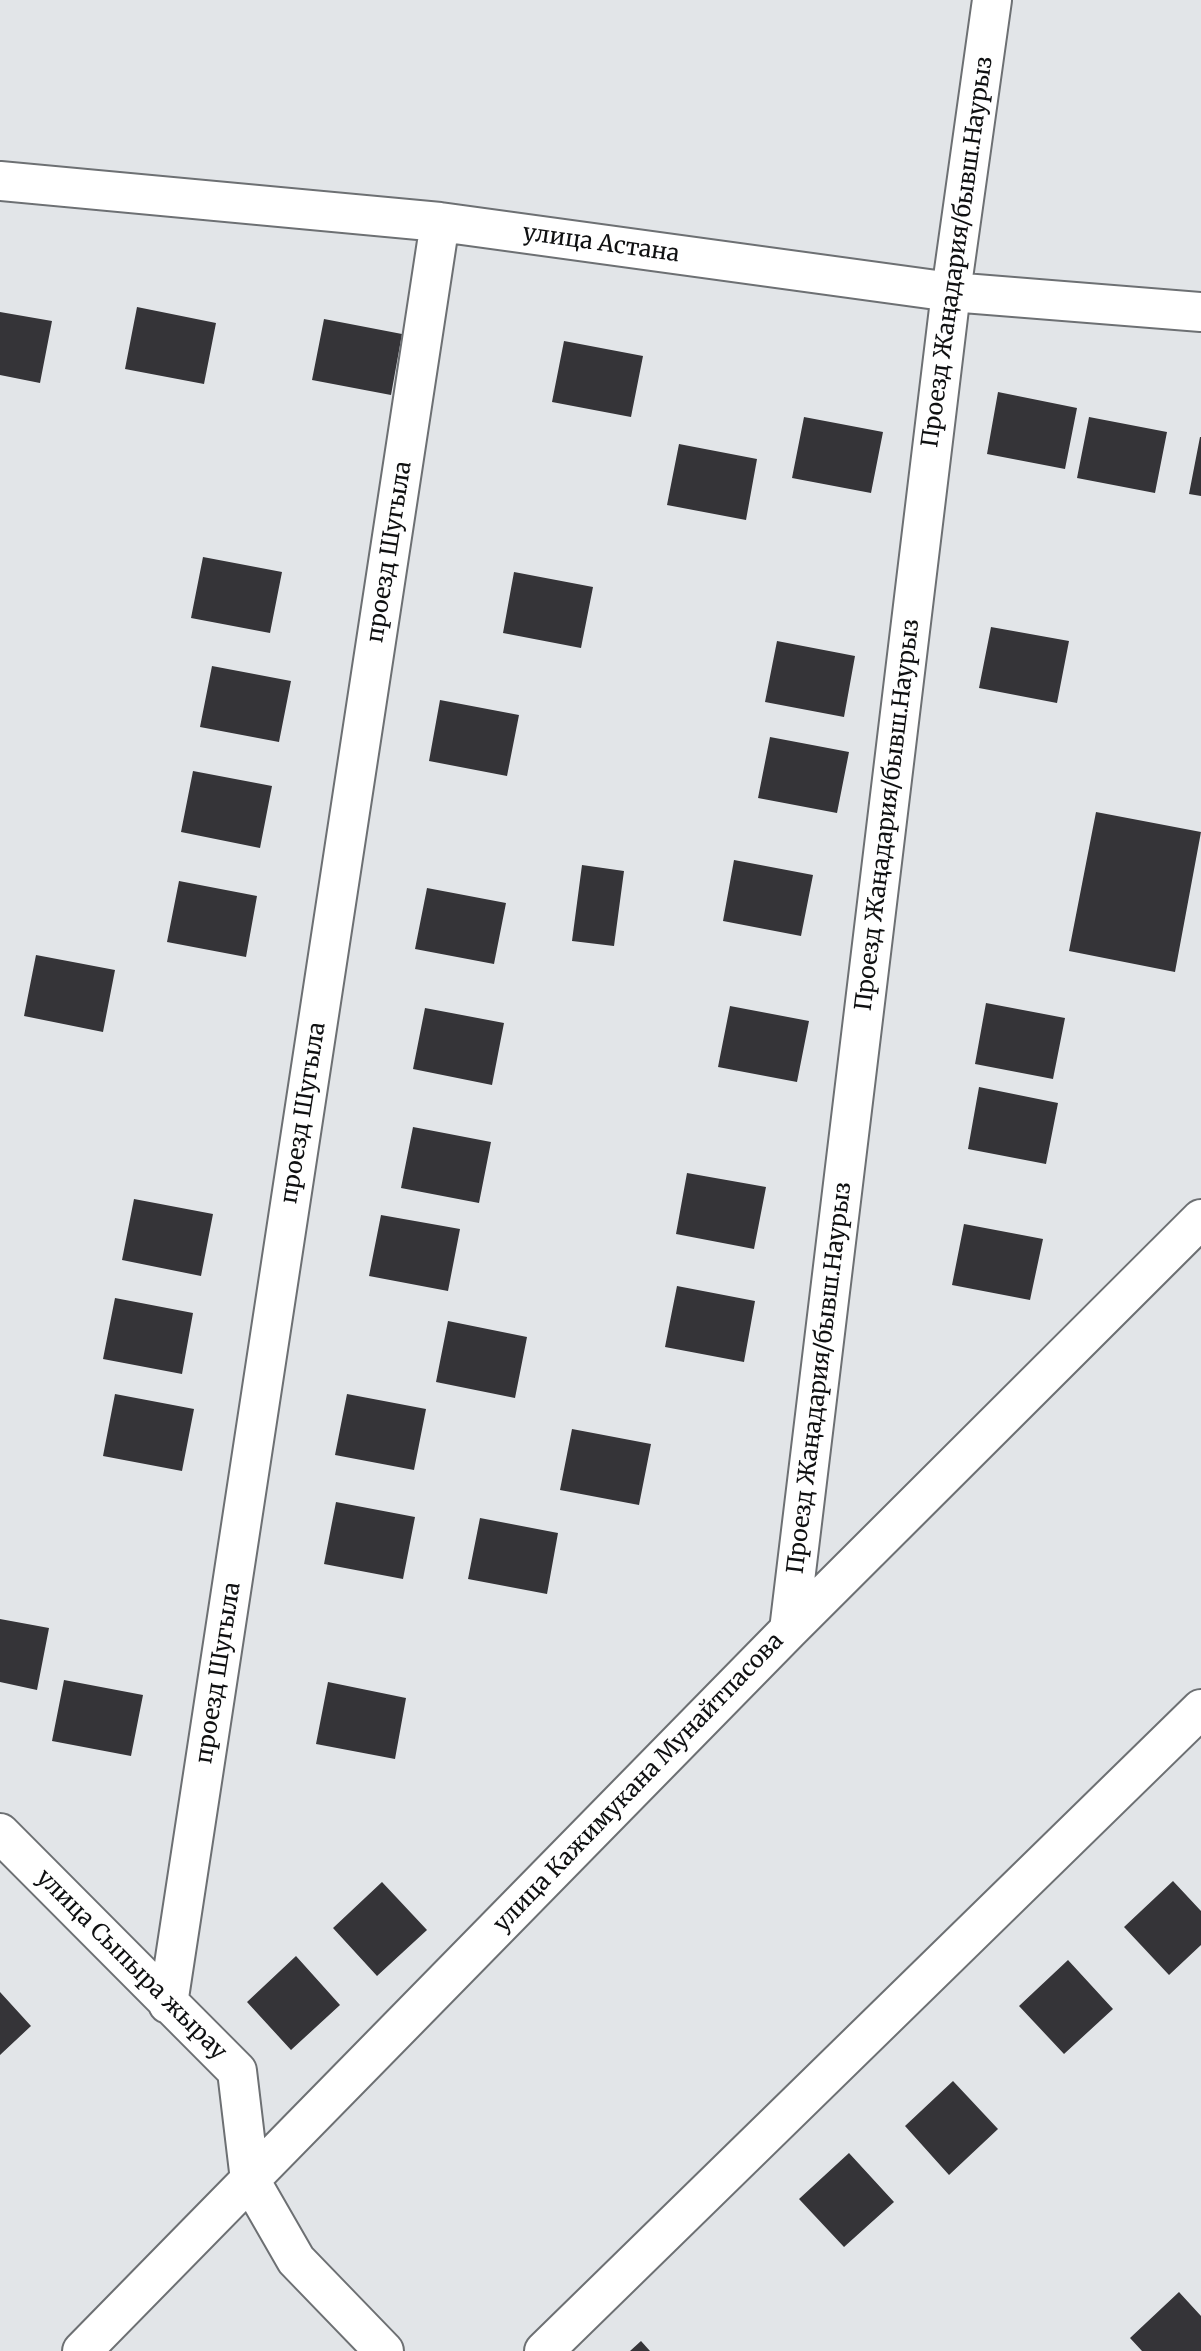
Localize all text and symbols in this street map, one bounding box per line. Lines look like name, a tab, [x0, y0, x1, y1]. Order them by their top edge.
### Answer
street label: Проезд Жаңадария/бывш.Наурыз	[917, 55, 999, 449]
street label: улица Астана	[521, 219, 681, 269]
street label: проезд Шугыла	[362, 459, 418, 645]
street label: Проезд Жаңадария/бывш.Наурыз	[850, 618, 926, 1012]
street label: проезд Шугыла	[276, 1020, 332, 1206]
street label: Проезд Жаңадария/бывш.Наурыз	[782, 1181, 858, 1575]
street label: проезд Шугыла	[191, 1580, 247, 1766]
street label: улица Кажимукана Мунайтпасова	[488, 1628, 790, 1938]
street label: улица Сыпыра жырау	[30, 1864, 232, 2066]

